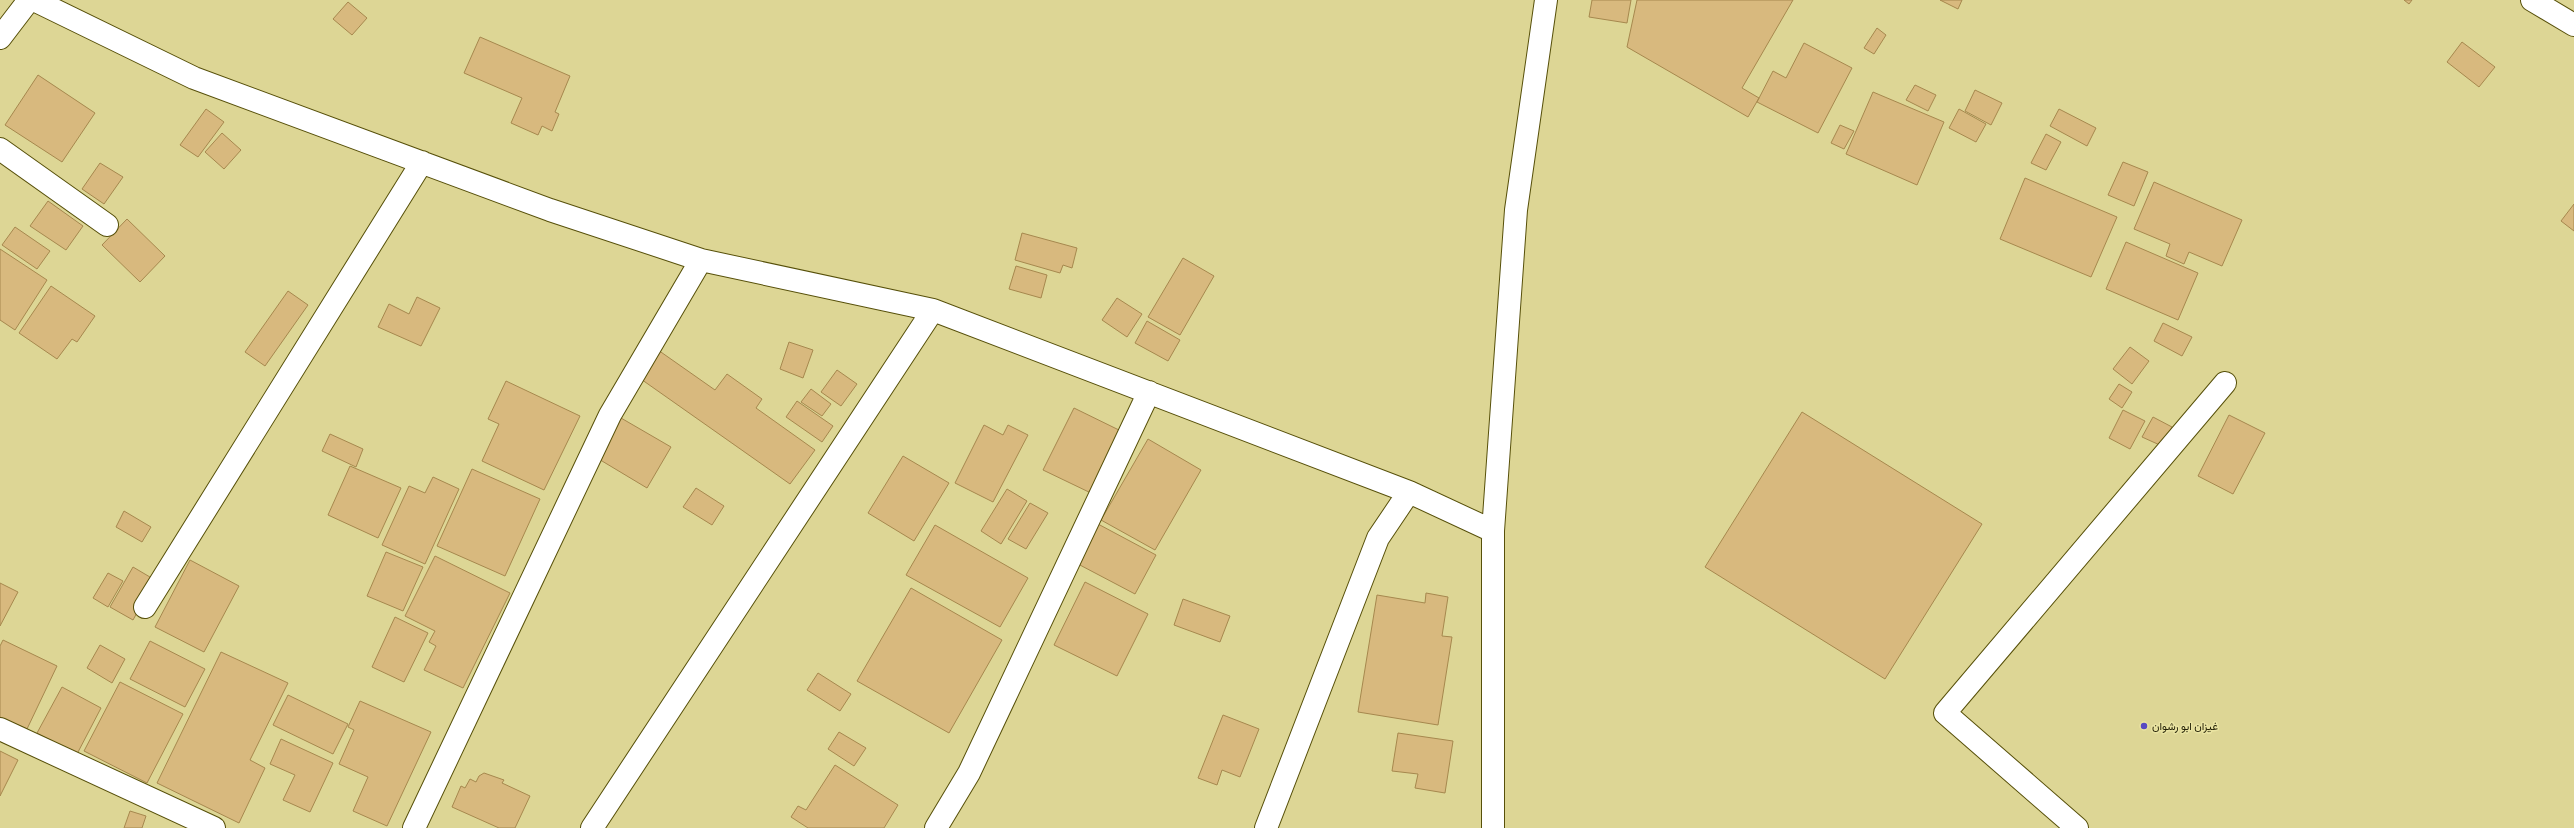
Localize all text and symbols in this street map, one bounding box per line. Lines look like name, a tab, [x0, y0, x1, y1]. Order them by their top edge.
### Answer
place label: غيزان ابو رشوان	[2152, 720, 2218, 733]
marker: غيزان ابو رشوان	[2139, 721, 2149, 731]

